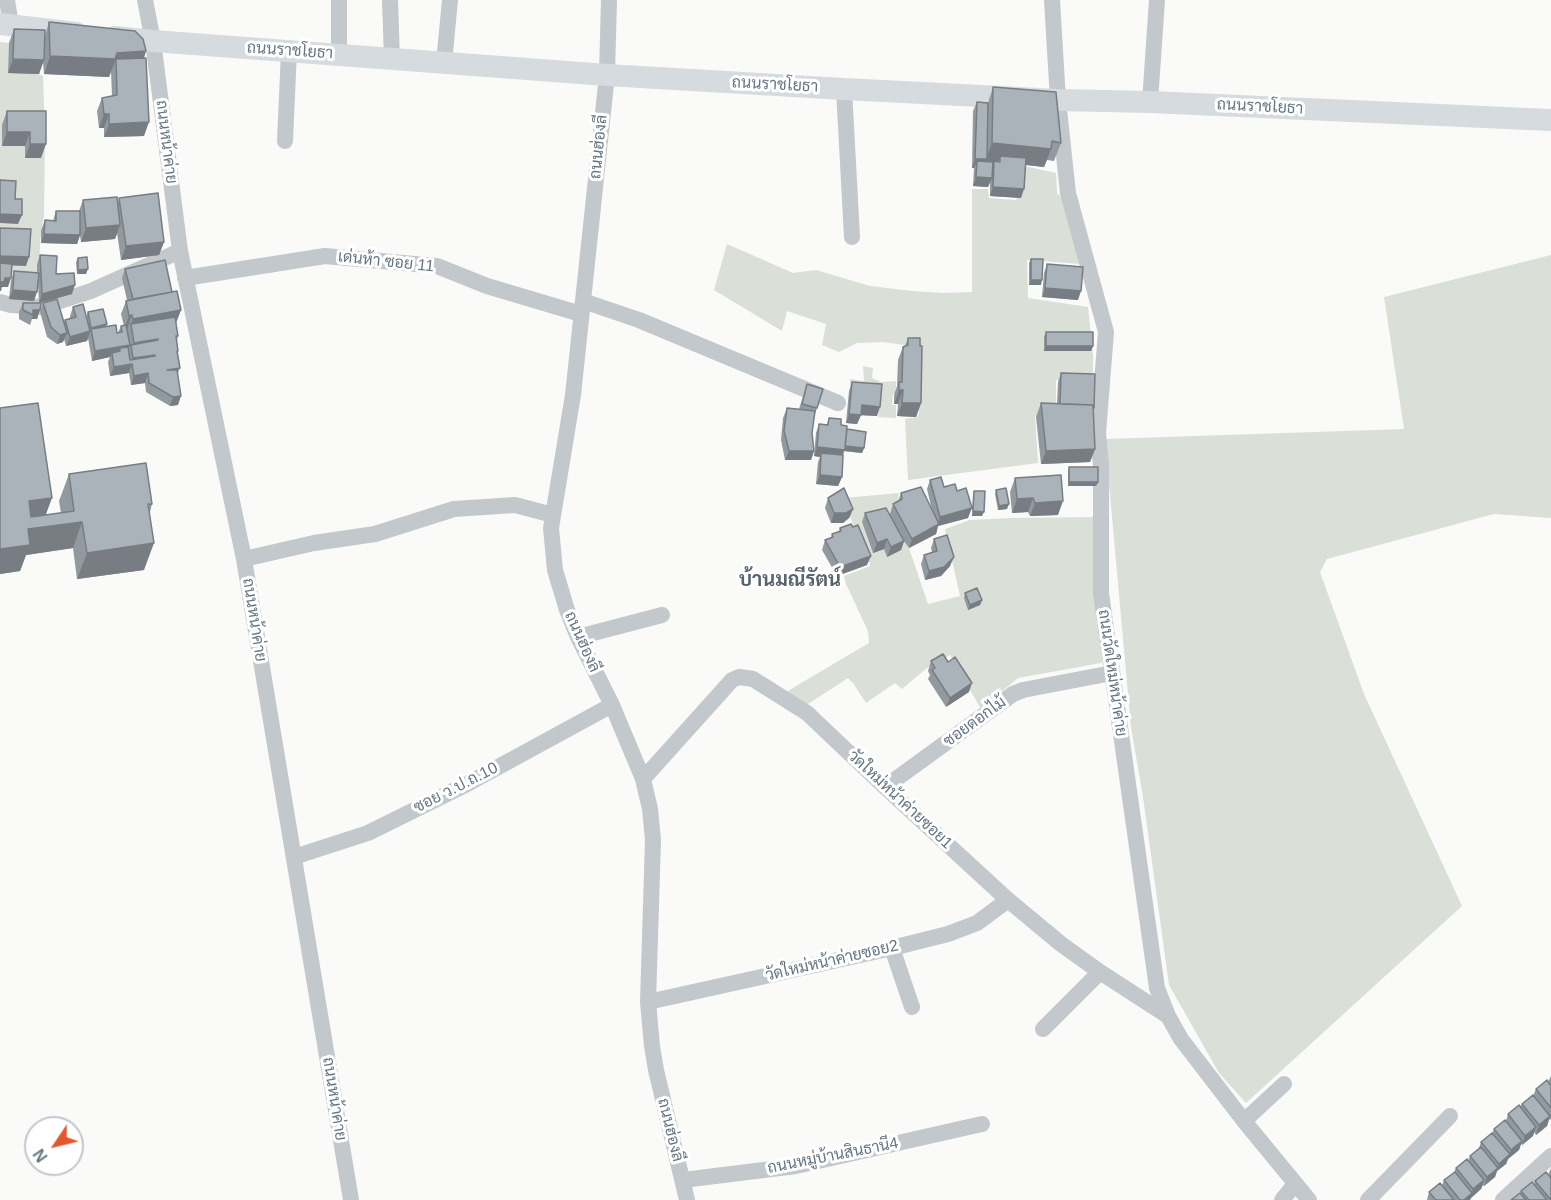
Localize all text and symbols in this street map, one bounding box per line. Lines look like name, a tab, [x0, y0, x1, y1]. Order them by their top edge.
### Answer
street label: ถนนราชโยธา	[246, 38, 334, 64]
street label: ถนนราชโยธา	[731, 73, 819, 97]
street label: ถนนราชโยธา	[1216, 95, 1304, 119]
street label: ถนนหน้าค่าย	[151, 99, 181, 185]
street label: ถนนฮ่องลี	[586, 114, 612, 180]
street label: เด่นห้า ซอย 11	[337, 247, 435, 277]
district label: บ้านมณีรัตน์	[739, 568, 841, 592]
street label: ถนนหน้าค่าย	[238, 577, 270, 663]
street label: ถนนวัดใหม่หน้าค่าย	[1094, 608, 1130, 738]
street label: ถนนฮ่องลี	[560, 609, 604, 675]
street label: ซอยดอกไม้	[940, 693, 1010, 751]
street label: วัดใหม่หน้าค่ายซอย1	[844, 747, 956, 853]
street label: ซอย ว.ป.ถ.10	[411, 759, 501, 817]
street label: วัดใหม่หน้าค่ายซอย2	[764, 936, 900, 986]
street label: ถนนหน้าค่าย	[318, 1056, 350, 1142]
street label: ถนนฮ่องลี	[653, 1096, 687, 1164]
north arrow	[24, 1116, 84, 1176]
street label: ถนนหมู่บ้านสินธานี4	[766, 1134, 900, 1178]
text: N	[30, 1146, 51, 1165]

